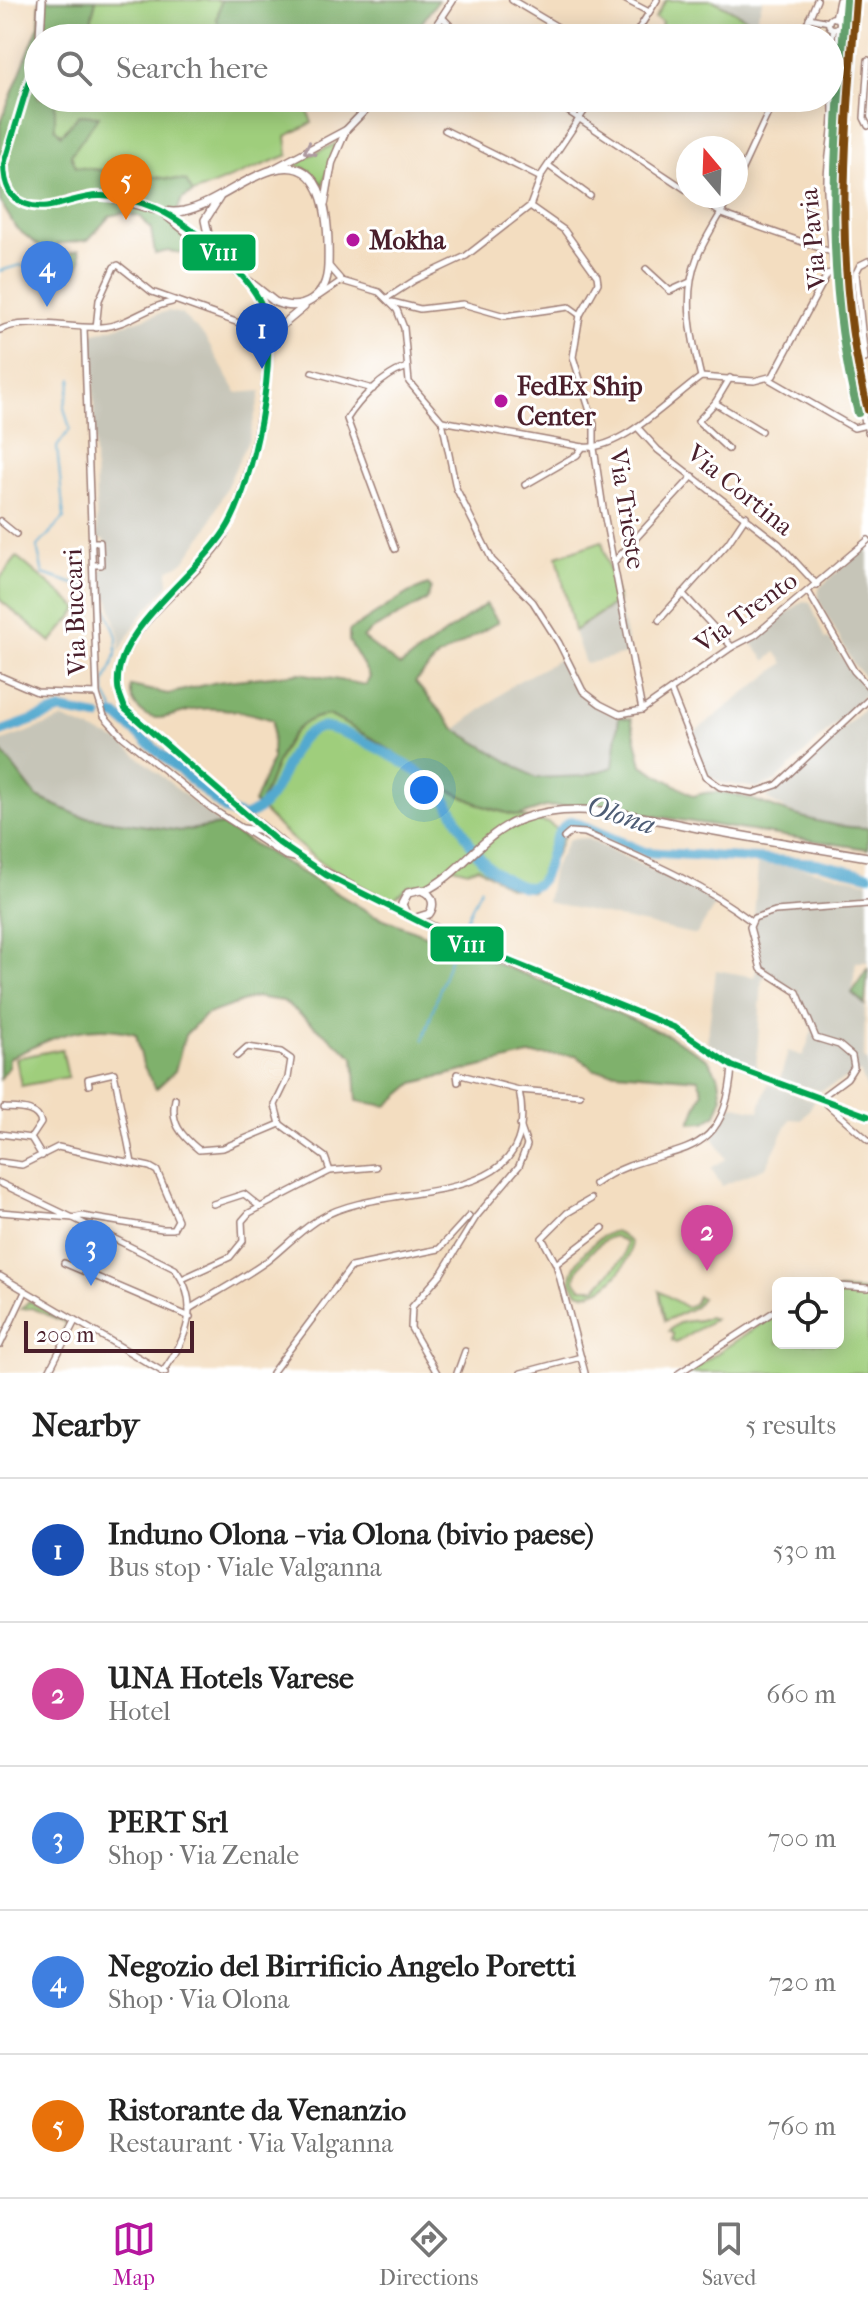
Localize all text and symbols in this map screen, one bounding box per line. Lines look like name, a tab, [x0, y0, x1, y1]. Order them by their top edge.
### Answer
search box	[24, 24, 844, 112]
icon: search	[52, 46, 96, 90]
text: Search here	[116, 51, 268, 86]
north arrow	[676, 136, 748, 208]
one-way arrow	[303, 140, 318, 156]
pin: 5	[100, 154, 152, 220]
street label: Via Pavia	[793, 186, 833, 292]
place label: Mokha	[369, 225, 446, 256]
marker: Mokha	[344, 231, 362, 249]
line badge: V111	[181, 233, 257, 272]
text: V111	[199, 240, 238, 266]
pin: 4	[21, 241, 73, 307]
pin: 1	[236, 303, 288, 369]
place label: FedEx Ship Center	[516, 371, 643, 432]
marker: FedEx Ship Center	[492, 392, 510, 410]
street label: Via Cortina	[680, 437, 800, 543]
street label: Via Trieste	[602, 446, 652, 571]
street label: Via Buccari	[57, 548, 93, 677]
street label: Via Trento	[688, 564, 803, 660]
your location	[404, 770, 444, 810]
water label: Olona	[583, 788, 659, 842]
line badge: V111	[429, 925, 505, 963]
text: V111	[447, 932, 486, 958]
pin: 2	[681, 1205, 733, 1271]
pin: 3	[65, 1220, 117, 1286]
map controls	[772, 1277, 844, 1349]
button: locate	[772, 1277, 844, 1349]
scale bar	[24, 1317, 194, 1353]
text: 200 m	[36, 1322, 95, 1348]
text: Nearby	[32, 1405, 139, 1445]
text: 5 results	[745, 1410, 836, 1441]
text: Induno Olona - via Olona (bivio paese)	[108, 1517, 594, 1552]
text: 1	[53, 1535, 63, 1566]
text: 530 m	[773, 1535, 836, 1566]
text: Bus stop · Viale Valganna	[108, 1552, 382, 1583]
text: UNA Hotels Varese	[108, 1661, 354, 1696]
text: 2	[51, 1679, 65, 1710]
text: 660 m	[766, 1679, 836, 1710]
text: Hotel	[108, 1696, 171, 1727]
text: PERT Srl	[108, 1805, 228, 1840]
text: 3	[53, 1823, 63, 1854]
text: 700 m	[768, 1823, 836, 1854]
text: Shop · Via Zenale	[108, 1840, 299, 1871]
text: Negozio del Birrificio Angelo Poretti	[108, 1949, 576, 1984]
text: 4	[50, 1967, 66, 1998]
text: 720 m	[769, 1967, 836, 1998]
text: Shop · Via Olona	[108, 1984, 289, 2015]
text: Ristorante da Venanzio	[108, 2093, 406, 2128]
text: 5	[52, 2111, 64, 2142]
text: 760 m	[768, 2111, 836, 2142]
text: Restaurant · Via Valganna	[108, 2128, 393, 2159]
tab: Map	[112, 2217, 156, 2291]
tab: Directions	[379, 2217, 478, 2291]
tab: Saved	[702, 2217, 756, 2291]

